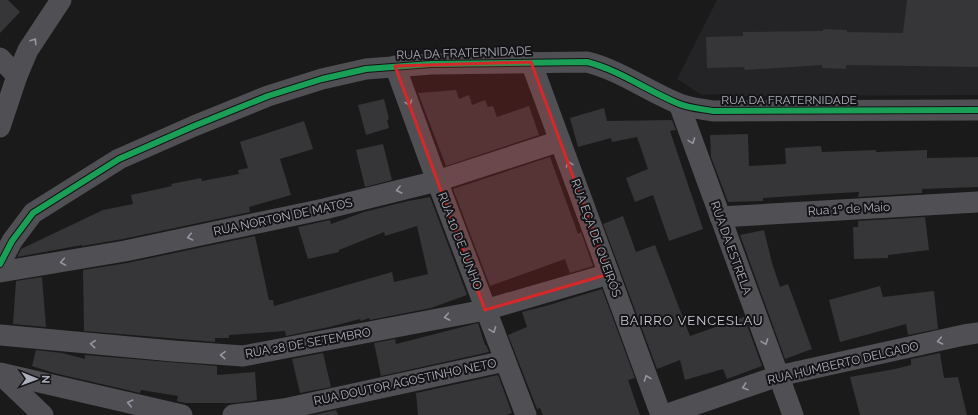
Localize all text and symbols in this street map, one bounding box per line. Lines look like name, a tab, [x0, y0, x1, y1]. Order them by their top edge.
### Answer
one-way arrow	[29, 38, 37, 45]
street label: RUA DA FRATERNIDADE	[396, 44, 532, 62]
street label: RUA DA FRATERNIDADE	[721, 93, 857, 107]
one-way arrow	[404, 99, 412, 106]
one-way arrow	[688, 137, 696, 144]
one-way arrow	[565, 161, 573, 168]
street label: RUA EÇA DE QUEIRÓS	[568, 177, 624, 299]
one-way arrow	[396, 186, 402, 194]
street label: RUA 10 DE JUNHO	[435, 190, 485, 292]
street label: RUA NORTON DE MATOS	[212, 195, 354, 239]
street label: RUA DA ESTRELA	[708, 199, 754, 297]
street label: Rua 1º de Maio	[807, 200, 891, 218]
one-way arrow	[187, 233, 193, 241]
one-way arrow	[59, 257, 66, 266]
one-way arrow	[444, 312, 450, 321]
district label: BAIRRO VENCESLAU	[620, 313, 764, 328]
street label: RUA 28 DE SETEMBRO	[244, 325, 372, 361]
one-way arrow	[489, 326, 497, 333]
one-way arrow	[937, 336, 943, 344]
one-way arrow	[761, 338, 769, 345]
street label: RUA HUMBERTO DELGADO	[766, 339, 920, 387]
one-way arrow	[90, 340, 96, 349]
one-way arrow	[220, 350, 226, 359]
street label: RUA DOUTOR AGOSTINHO NETO	[312, 356, 498, 408]
north arrow	[16, 359, 56, 399]
text: N	[39, 375, 52, 383]
one-way arrow	[644, 375, 652, 382]
one-way arrow	[742, 383, 749, 391]
one-way arrow	[127, 400, 133, 408]

